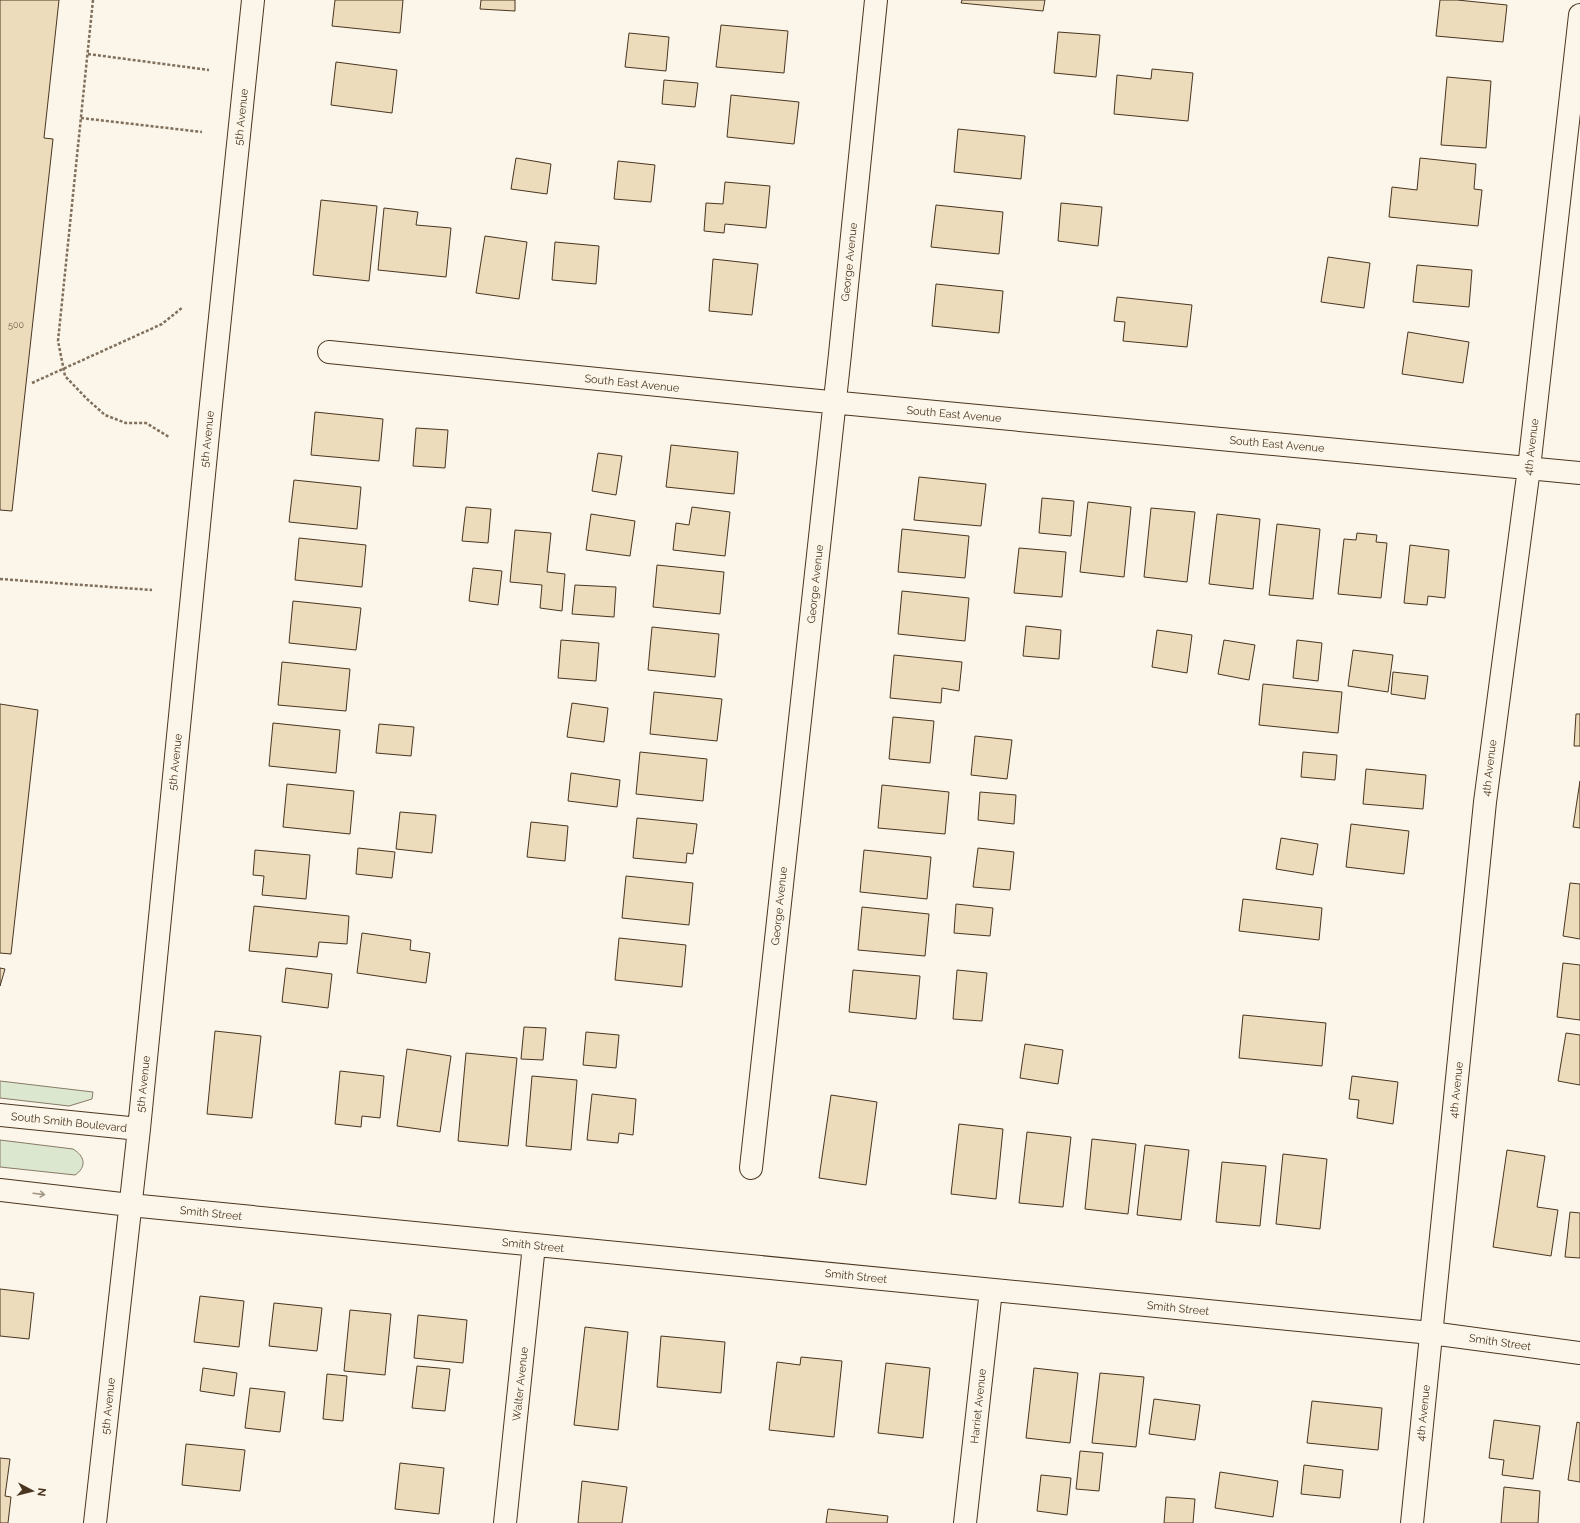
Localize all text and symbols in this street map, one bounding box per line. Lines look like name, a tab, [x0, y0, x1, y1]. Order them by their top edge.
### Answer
street label: 5th Avenue	[232, 87, 251, 146]
street label: George Avenue	[839, 222, 860, 302]
house number: 500	[8, 320, 24, 330]
street label: South East Avenue	[584, 372, 681, 395]
street label: South East Avenue	[906, 404, 1003, 425]
street label: 5th Avenue	[198, 409, 217, 468]
street label: 4th Avenue	[1522, 417, 1541, 476]
street label: South East Avenue	[1229, 434, 1326, 455]
street label: George Avenue	[805, 544, 826, 624]
street label: 5th Avenue	[166, 732, 185, 791]
street label: 4th Avenue	[1480, 738, 1499, 797]
street label: George Avenue	[769, 866, 790, 946]
street label: 5th Avenue	[134, 1054, 153, 1113]
street label: 4th Avenue	[1447, 1060, 1466, 1119]
street label: South Smith Boulevard	[10, 1110, 128, 1135]
one-way arrow	[32, 1190, 45, 1198]
street label: Smith Street	[179, 1204, 243, 1223]
street label: Smith Street	[501, 1236, 565, 1255]
street label: Smith Street	[824, 1267, 888, 1286]
street label: Smith Street	[1146, 1299, 1210, 1318]
street label: Smith Street	[1468, 1332, 1532, 1353]
street label: Walter Avenue	[510, 1346, 531, 1422]
street label: Harriet Avenue	[968, 1367, 989, 1444]
street label: 5th Avenue	[99, 1376, 118, 1435]
street label: 4th Avenue	[1414, 1383, 1433, 1442]
north arrow	[12, 1471, 52, 1511]
text: N	[34, 1487, 48, 1497]

